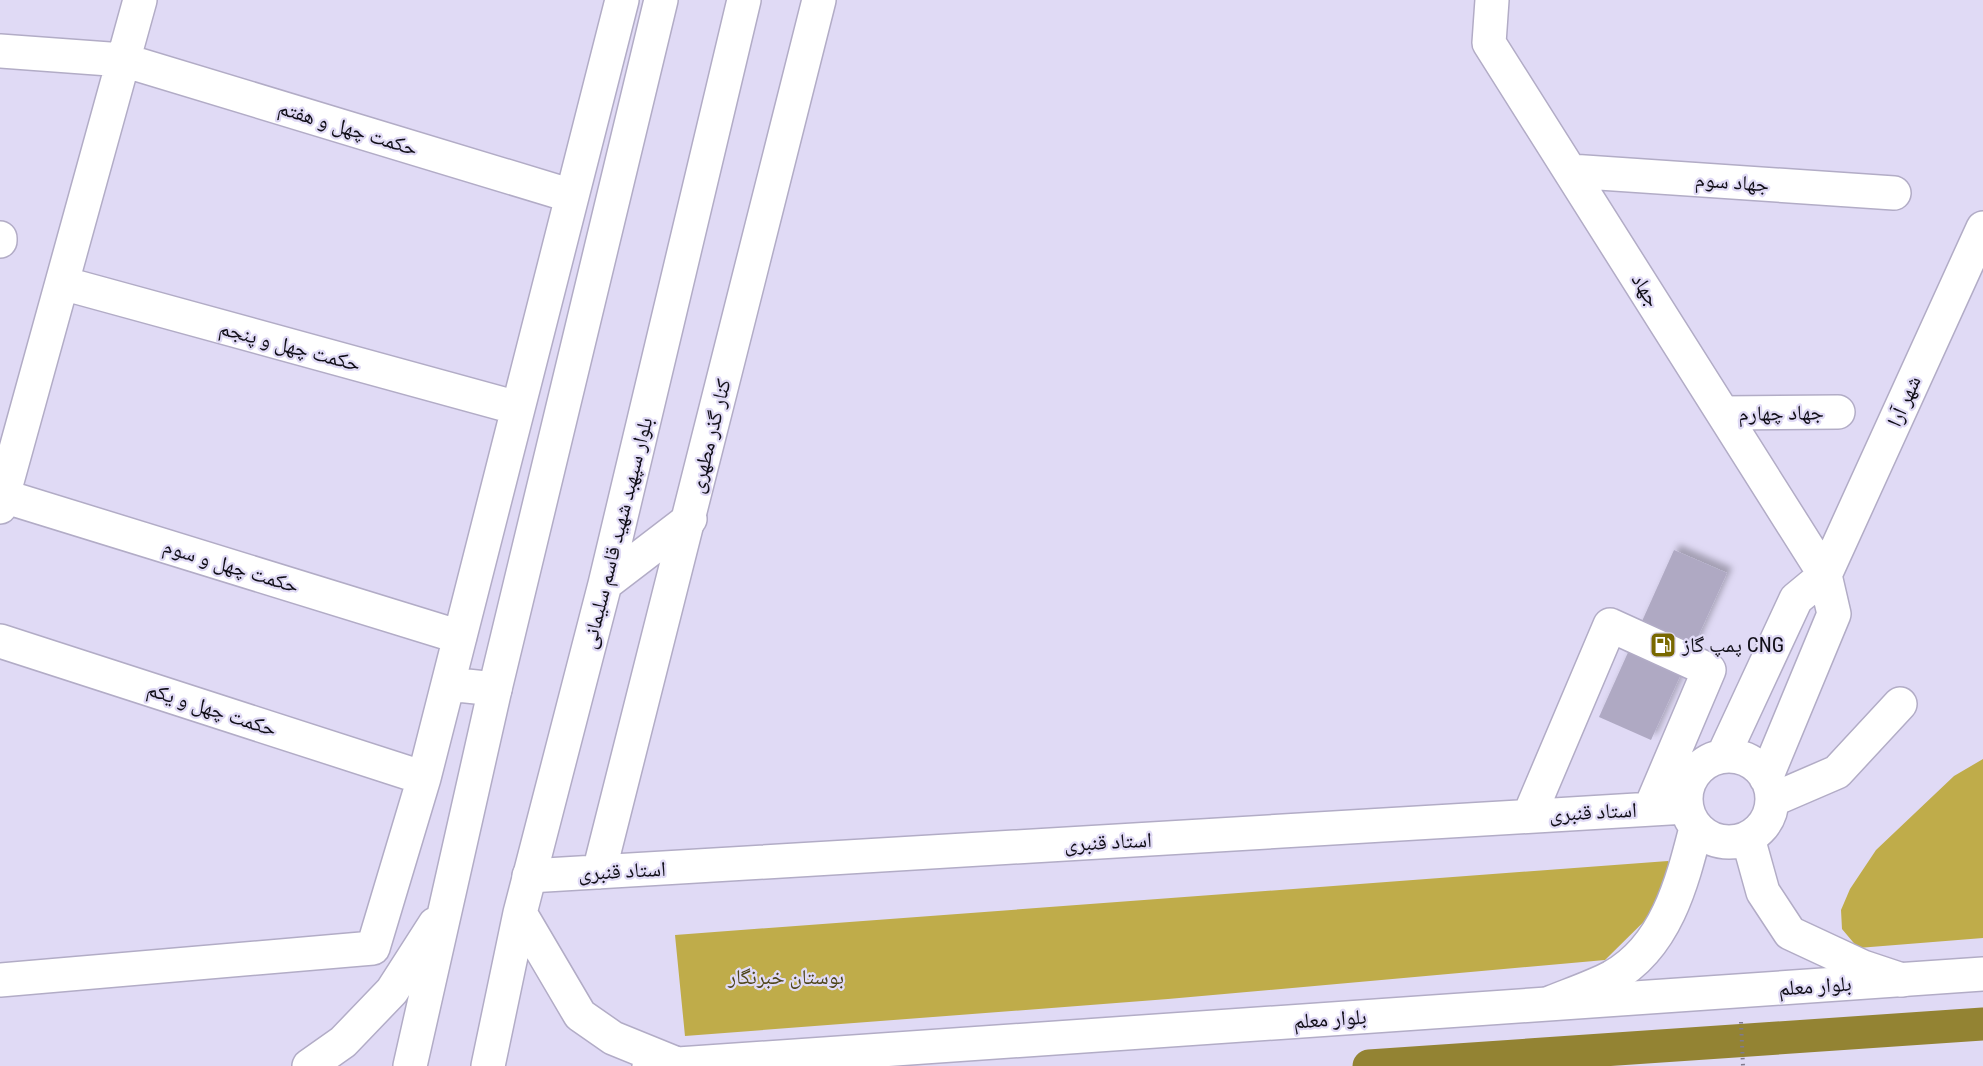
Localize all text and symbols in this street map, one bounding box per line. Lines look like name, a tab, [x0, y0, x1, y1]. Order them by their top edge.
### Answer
street label: حکمت چهل و هفتم	[275, 95, 421, 162]
street label: جهاد سوم	[1694, 167, 1770, 199]
street label: جهاد	[1626, 269, 1666, 311]
street label: حکمت چهل و پنجم	[216, 316, 363, 378]
street label: شهر آرا	[1882, 372, 1926, 430]
street label: کنار گذر مطهری	[684, 376, 736, 496]
street label: جهاد چهارم	[1738, 400, 1824, 428]
street label: بلوار سپهبد شهید قاسم سلیمانی	[577, 415, 659, 652]
street label: حکمت چهل و سوم	[160, 534, 302, 600]
fuel station icon: پمپ گاز CNG	[1648, 630, 1678, 660]
place label: پمپ گاز CNG	[1681, 633, 1784, 657]
street label: حکمت چهل و یکم	[144, 677, 280, 743]
street label: استاد قنبری	[1549, 798, 1637, 826]
street label: استاد قنبری	[1064, 828, 1152, 856]
street label: استاد قنبری	[578, 857, 666, 885]
park label: بوستان خبرنگار	[727, 965, 844, 989]
street label: بلوار معلم	[1778, 971, 1852, 1003]
street label: بلوار معلم	[1293, 1004, 1367, 1036]

